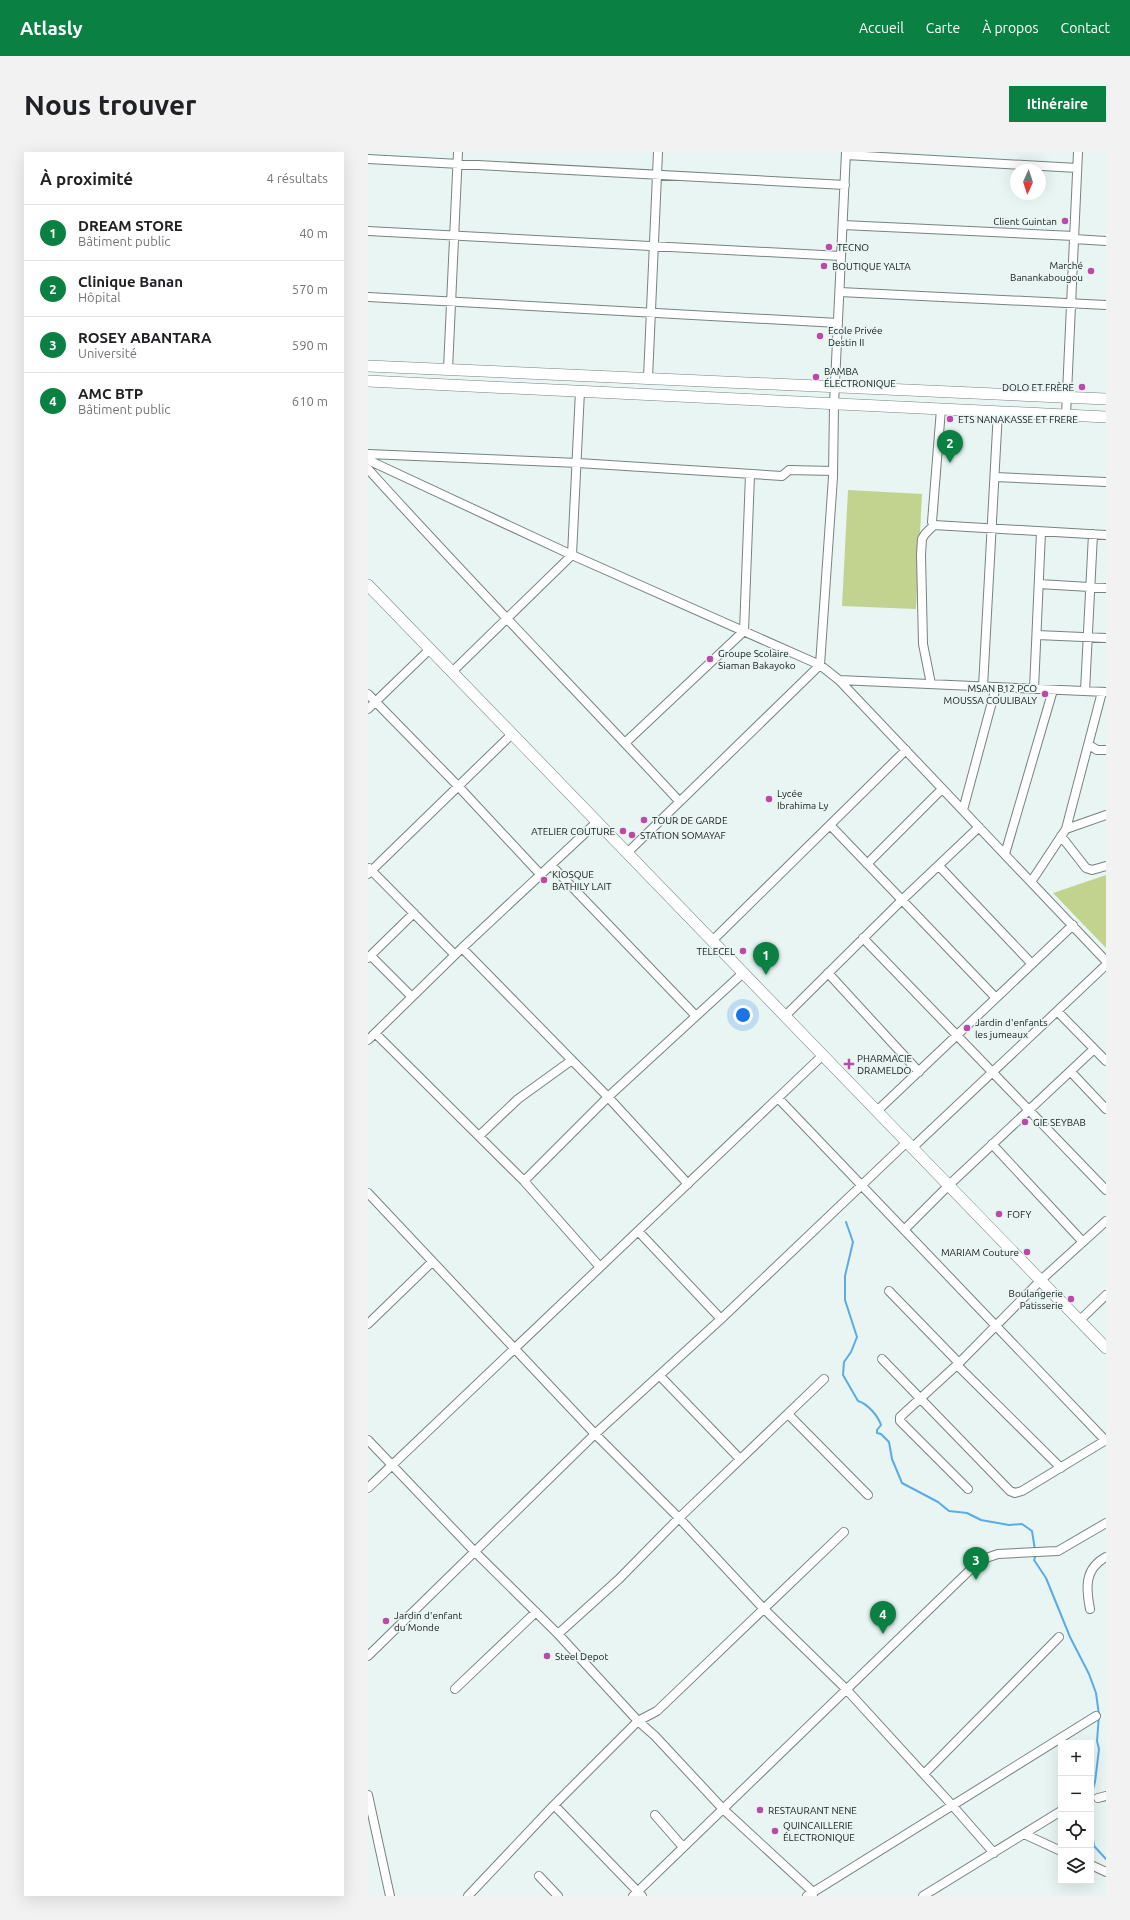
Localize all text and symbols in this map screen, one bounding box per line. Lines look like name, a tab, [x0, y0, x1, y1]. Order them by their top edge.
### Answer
text: Atlasly	[20, 17, 83, 39]
text: Accueil	[859, 20, 904, 36]
text: Carte	[926, 20, 960, 36]
text: À propos	[982, 20, 1039, 36]
text: Contact	[1061, 20, 1110, 36]
button: Itinéraire	[1009, 86, 1106, 122]
text: Nous trouver	[24, 89, 197, 120]
north arrow	[1010, 164, 1046, 200]
text: À proximité	[40, 169, 133, 188]
text: 4 résultats	[267, 171, 328, 185]
place label: Client Guintan	[993, 216, 1057, 227]
marker: Client Guintan	[1060, 216, 1070, 226]
text: DREAM STORE	[78, 217, 183, 234]
text: 1	[49, 226, 57, 240]
text: 40 m	[299, 226, 328, 240]
text: Bâtiment public	[78, 234, 170, 248]
marker: TECNO	[824, 242, 834, 252]
place label: TECNO	[837, 242, 869, 253]
place label: Marché Banankabougou	[1010, 260, 1083, 283]
marker: BOUTIQUE YALTA	[819, 261, 829, 271]
place label: BOUTIQUE YALTA	[832, 261, 911, 272]
marker: Marché Banankabougou	[1086, 266, 1096, 276]
text: Clinique Banan	[78, 273, 183, 290]
text: 2	[49, 282, 57, 296]
text: 570 m	[292, 282, 328, 296]
text: Hôpital	[78, 290, 121, 304]
place label: Ecole Privée Destin II	[828, 325, 883, 348]
text: ROSEY ABANTARA	[78, 329, 212, 346]
marker: Ecole Privée Destin II	[815, 331, 825, 341]
text: 3	[49, 338, 57, 352]
text: 590 m	[292, 338, 328, 352]
text: Université	[78, 346, 137, 360]
place label: BAMBA ÉLECTRONIQUE	[824, 366, 896, 389]
marker: BAMBA ÉLECTRONIQUE	[811, 372, 821, 382]
place label: DOLO ET FRÈRE	[1002, 381, 1074, 393]
marker: DOLO ET FRÈRE	[1077, 382, 1087, 392]
text: AMC BTP	[78, 385, 143, 402]
text: 4	[49, 394, 57, 408]
text: 610 m	[292, 394, 328, 408]
text: Bâtiment public	[78, 402, 170, 416]
marker: ETS NANAKASSE ET FRERE	[945, 414, 955, 424]
place label: ETS NANAKASSE ET FRERE	[958, 414, 1078, 425]
pin: 2	[937, 430, 963, 463]
place label: Groupe Scolaire Siaman Bakayoko	[718, 648, 796, 671]
marker: Groupe Scolaire Siaman Bakayoko	[705, 654, 715, 664]
place label: MSAN B12 PCO MOUSSA COULIBALY	[943, 683, 1037, 706]
marker: MSAN B12 PCO MOUSSA COULIBALY	[1040, 689, 1050, 699]
place label: Lycée Ibrahima Ly	[777, 788, 828, 811]
marker: Lycée Ibrahima Ly	[764, 794, 774, 804]
marker: TOUR DE GARDE	[639, 815, 649, 825]
place label: TOUR DE GARDE	[652, 815, 728, 826]
place label: ATELIER COUTURE	[531, 826, 615, 837]
marker: ATELIER COUTURE	[618, 826, 628, 836]
marker: STATION SOMAYAF	[627, 830, 637, 840]
place label: STATION SOMAYAF	[640, 830, 726, 841]
place label: KIOSQUE BATHILY LAIT	[552, 869, 612, 892]
marker: KIOSQUE BATHILY LAIT	[539, 875, 549, 885]
pin: 1	[753, 942, 779, 975]
place label: TELECEL	[696, 946, 735, 957]
marker: TELECEL	[738, 946, 748, 956]
your location	[733, 1005, 753, 1025]
place label: Jardin d'enfants les jumeaux	[975, 1017, 1048, 1040]
marker: Jardin d'enfants les jumeaux	[962, 1023, 972, 1033]
place label: PHARMACIE DRAMELDO	[857, 1053, 912, 1076]
marker: PHARMACIE DRAMELDO	[844, 1059, 854, 1069]
marker: GIE SEYBAB	[1020, 1117, 1030, 1127]
place label: GIE SEYBAB	[1033, 1117, 1086, 1128]
marker: FOFY	[994, 1209, 1004, 1219]
place label: FOFY	[1007, 1209, 1031, 1220]
place label: MARIAM Couture	[941, 1247, 1019, 1258]
marker: MARIAM Couture	[1022, 1247, 1032, 1257]
place label: Boulangerie Patisserie	[1009, 1288, 1063, 1311]
marker: Boulangerie Patisserie	[1066, 1294, 1076, 1304]
pin: 3	[963, 1547, 989, 1580]
pin: 4	[870, 1601, 896, 1634]
place label: Jardin d'enfant du Monde	[394, 1610, 462, 1633]
marker: Jardin d'enfant du Monde	[381, 1616, 391, 1626]
marker: Steel Depot	[542, 1651, 552, 1661]
place label: Steel Depot	[555, 1651, 608, 1662]
map controls	[1058, 1740, 1094, 1884]
button: +	[1058, 1740, 1094, 1776]
button: −	[1058, 1776, 1094, 1812]
marker: RESTAURANT NENE	[755, 1805, 765, 1815]
place label: RESTAURANT NENE	[768, 1805, 857, 1816]
button: locate	[1058, 1812, 1094, 1848]
place label: QUINCAILLERIE ÉLECTRONIQUE	[783, 1820, 855, 1843]
marker: QUINCAILLERIE ÉLECTRONIQUE	[770, 1826, 780, 1836]
button: layers	[1058, 1848, 1094, 1884]

